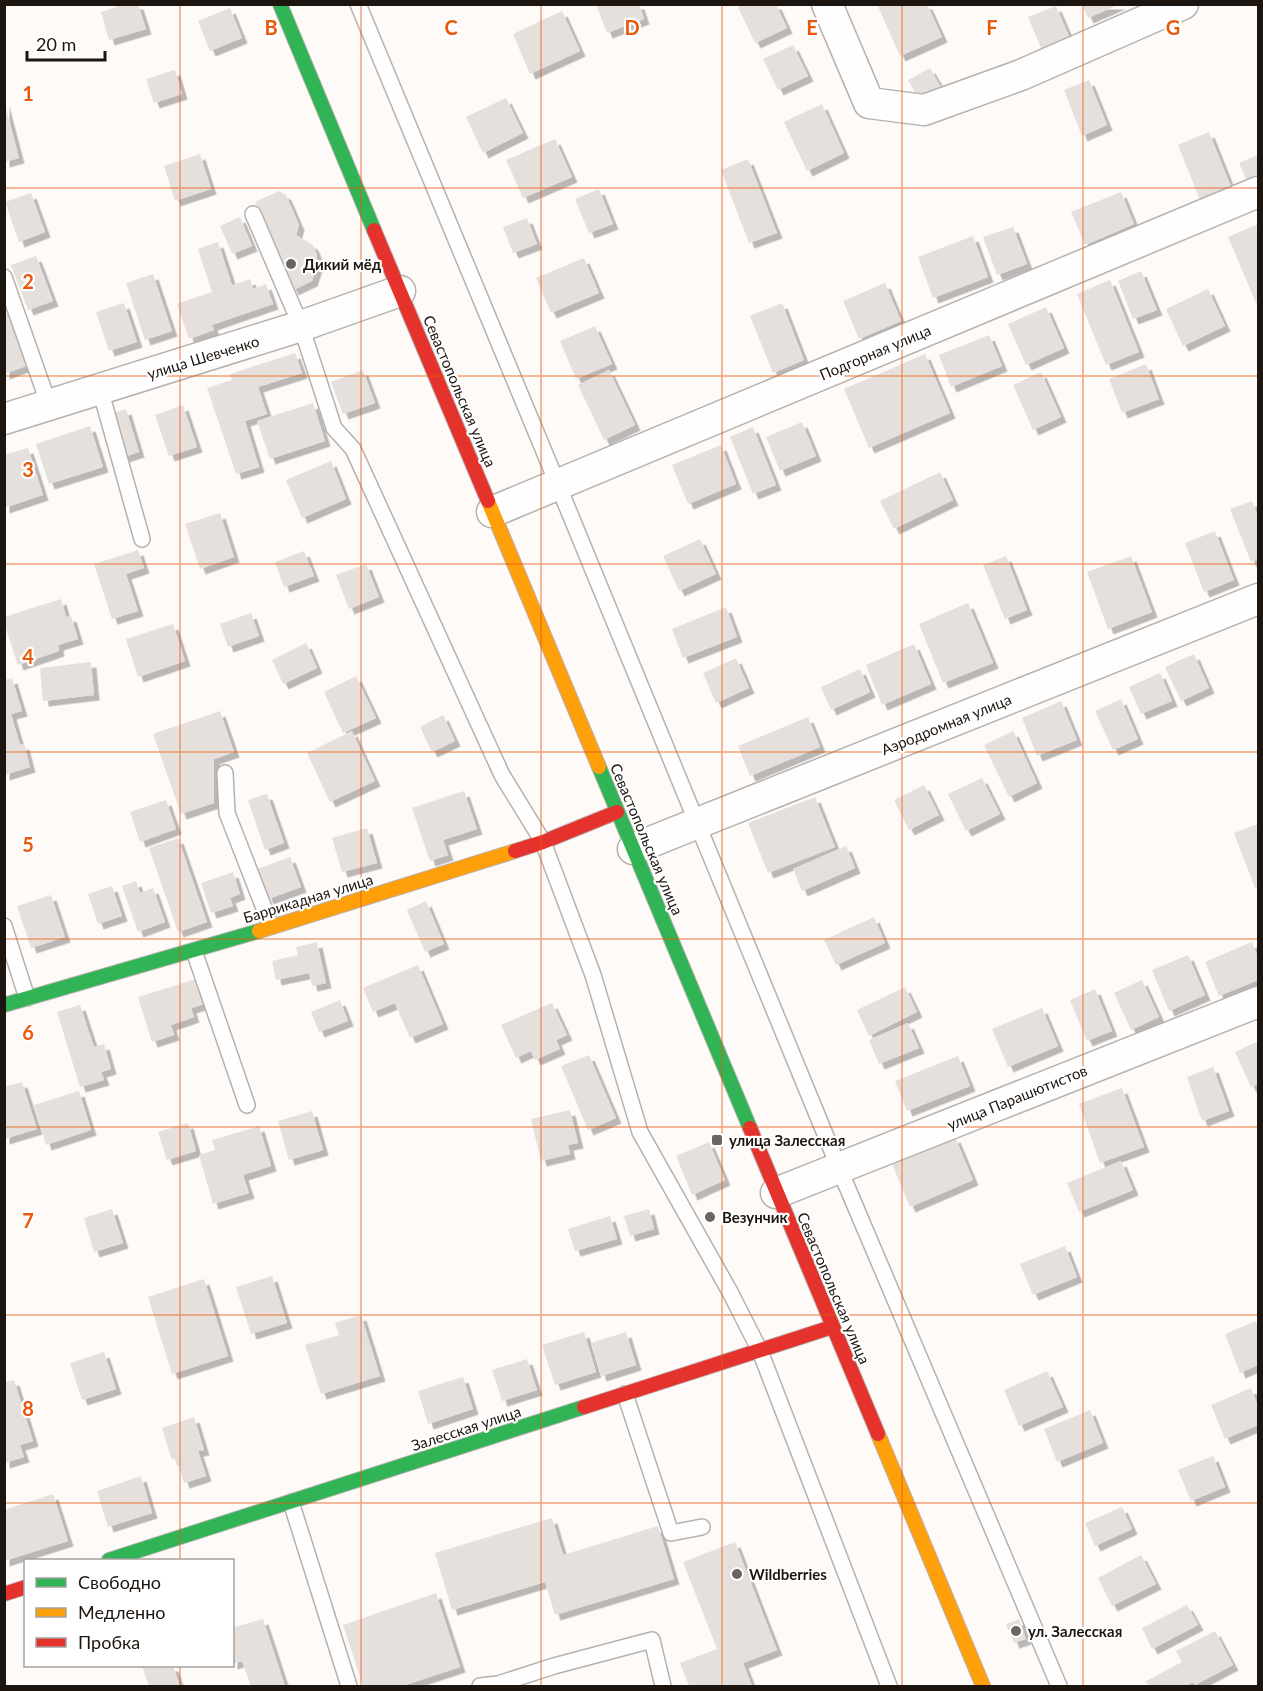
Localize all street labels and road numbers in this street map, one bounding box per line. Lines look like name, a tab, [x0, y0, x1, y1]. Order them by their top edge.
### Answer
street label: Севастопольская улица	[420, 313, 500, 469]
street label: Подгорная улица	[817, 320, 933, 384]
street label: улица Шевченко	[145, 331, 261, 383]
street label: Аэродромная улица	[878, 690, 1014, 758]
street label: Севастопольская улица	[607, 761, 687, 917]
street label: Баррикадная улица	[241, 870, 375, 926]
street label: улица Парашютистов	[944, 1061, 1090, 1133]
street label: Севастопольская улица	[794, 1210, 874, 1366]
street label: Залесская улица	[409, 1402, 523, 1454]

